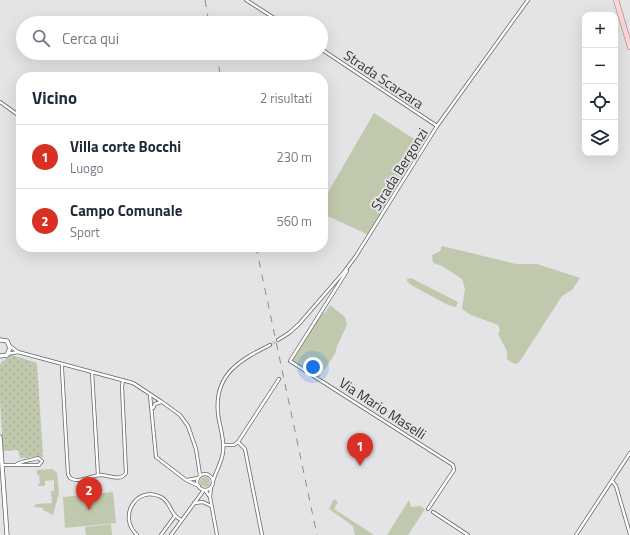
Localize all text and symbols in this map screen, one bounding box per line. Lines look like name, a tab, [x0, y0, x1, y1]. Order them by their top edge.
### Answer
map controls	[582, 12, 618, 156]
button: +	[582, 12, 618, 48]
search box	[16, 16, 328, 60]
icon: search	[30, 27, 52, 49]
text: Cerca qui	[62, 27, 119, 50]
street label: Strada Scarzara	[340, 44, 428, 114]
button: −	[582, 48, 618, 84]
button: locate	[582, 84, 618, 120]
text: Vicino	[32, 85, 77, 111]
text: 2 risultati	[260, 88, 312, 108]
button: layers	[582, 120, 618, 156]
street label: Strada Bergonzi	[365, 124, 433, 214]
text: Villa corte Bocchi	[70, 135, 181, 158]
text: 1	[41, 147, 49, 167]
text: 230 m	[276, 147, 312, 167]
text: Luogo	[70, 158, 103, 178]
text: Campo Comunale	[70, 199, 182, 222]
text: 2	[41, 211, 49, 231]
text: 560 m	[276, 211, 312, 231]
text: Sport	[70, 222, 100, 242]
your location	[303, 357, 323, 377]
street label: Via Mario Maselli	[335, 372, 431, 444]
pin: 1	[347, 433, 373, 466]
pin: 2	[76, 477, 102, 510]

